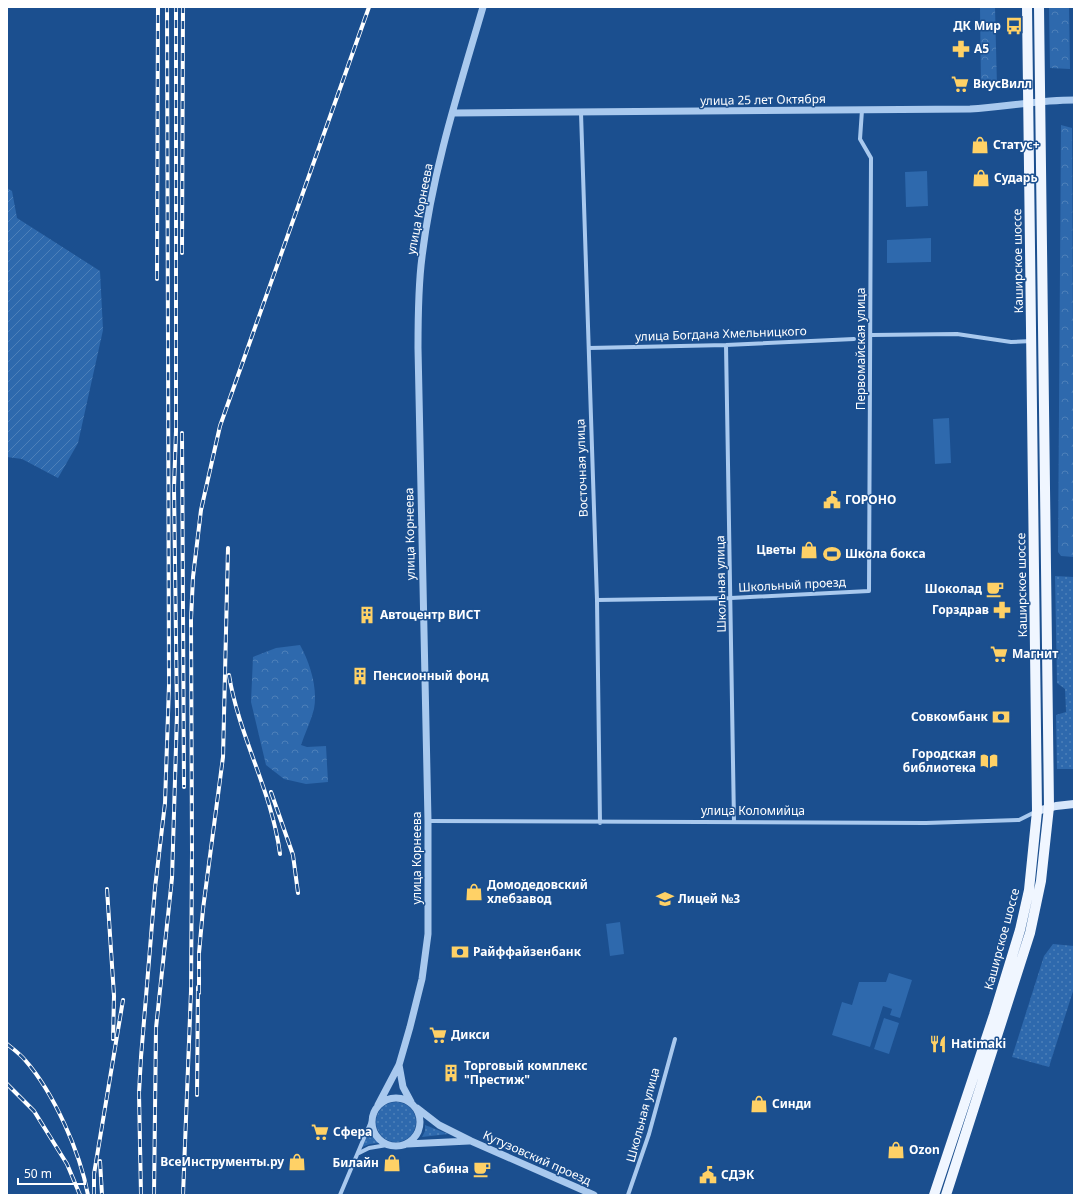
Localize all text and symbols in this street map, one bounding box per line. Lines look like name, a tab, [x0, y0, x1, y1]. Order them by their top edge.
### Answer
bus stop icon: ДК Мир	[1004, 16, 1024, 36]
place label: ДК Мир	[953, 17, 1001, 34]
pharmacy icon: А5	[951, 39, 971, 59]
place label: А5	[974, 40, 989, 57]
supermarket icon: ВкусВилл	[950, 74, 970, 94]
place label: ВкусВилл	[973, 75, 1032, 92]
street label: улица 25 лет Октября	[700, 90, 826, 109]
shop icon: Статус+	[970, 135, 990, 155]
place label: Статус+	[993, 136, 1040, 153]
street label: улица Корнеева	[402, 162, 437, 256]
shop icon: Сударь	[971, 168, 991, 188]
place label: Сударь	[994, 169, 1038, 186]
street label: Каширское шоссе	[1008, 208, 1027, 313]
street label: Первомайская улица	[852, 288, 869, 410]
street label: улица Богдана Хмельницкого	[635, 322, 807, 345]
street label: Восточная улица	[571, 419, 592, 518]
street label: улица Корнеева	[400, 487, 419, 581]
public building icon: ГОРОНО	[822, 490, 842, 510]
place label: ГОРОНО	[845, 491, 896, 508]
street label: Каширское шоссе	[1012, 532, 1031, 637]
street label: Школьная улица	[711, 535, 730, 633]
shop icon: Цветы	[799, 540, 819, 560]
place label: Цветы	[756, 541, 796, 558]
sports icon: Школа бокса	[822, 544, 842, 564]
place label: Школа бокса	[845, 545, 926, 562]
street label: Школьный проезд	[738, 573, 847, 596]
cafe icon: Шоколад	[985, 579, 1005, 599]
place label: Шоколад	[925, 580, 982, 597]
pharmacy icon: Горздрав	[992, 600, 1012, 620]
place label: Горздрав	[932, 601, 989, 618]
building icon: Автоцентр ВИСТ	[357, 605, 377, 625]
place label: Автоцентр ВИСТ	[380, 606, 480, 623]
supermarket icon: Магнит	[989, 644, 1009, 664]
place label: Магнит	[1012, 645, 1058, 662]
building icon: Пенсионный фонд	[350, 666, 370, 686]
place label: Пенсионный фонд	[373, 667, 489, 684]
bank icon: Совкомбанк	[991, 707, 1011, 727]
place label: Совкомбанк	[911, 708, 989, 725]
place label: Городская библиотека	[903, 745, 976, 776]
library icon: Городская библиотека	[979, 751, 999, 771]
street label: улица Коломийца	[701, 802, 805, 819]
street label: улица Корнеева	[408, 812, 425, 904]
place label: Домодедовский хлебзавод	[487, 876, 588, 907]
shop icon: Домодедовский хлебзавод	[464, 882, 484, 902]
street label: Каширское шоссе	[980, 886, 1023, 992]
school or university icon: Лицей №3	[655, 889, 675, 909]
place label: Лицей №3	[678, 890, 740, 907]
bank icon: Райффайзенбанк	[450, 942, 470, 962]
place label: Райффайзенбанк	[473, 943, 582, 960]
supermarket icon: Дикси	[428, 1025, 448, 1045]
place label: Дикси	[451, 1026, 490, 1043]
restaurant icon: Hatimaki	[928, 1034, 948, 1054]
place label: Hatimaki	[951, 1035, 1006, 1052]
place label: Торговый комплекс "Престиж"	[464, 1057, 588, 1088]
building icon: Торговый комплекс "Престиж"	[441, 1063, 461, 1083]
street label: Школьная улица	[622, 1066, 663, 1164]
shop icon: Синди	[749, 1094, 769, 1114]
place label: Синди	[772, 1095, 811, 1112]
supermarket icon: Сфера	[310, 1122, 330, 1142]
place label: Сфера	[333, 1123, 372, 1140]
street label: Кутузовский проезд	[480, 1126, 595, 1189]
shop icon: Ozon	[886, 1140, 906, 1160]
place label: Ozon	[909, 1141, 940, 1158]
shop icon: ВсеИнструменты.ру	[287, 1152, 307, 1172]
place label: ВсеИнструменты.ру	[160, 1153, 284, 1170]
shop icon: Билайн	[382, 1153, 402, 1173]
place label: Билайн	[333, 1154, 379, 1171]
cafe icon: Сабина	[472, 1159, 492, 1179]
scale bar	[18, 1160, 85, 1186]
place label: Сабина	[424, 1160, 469, 1177]
text: 50 m	[24, 1165, 52, 1182]
public building icon: СДЭК	[698, 1165, 718, 1185]
place label: СДЭК	[721, 1166, 755, 1183]

